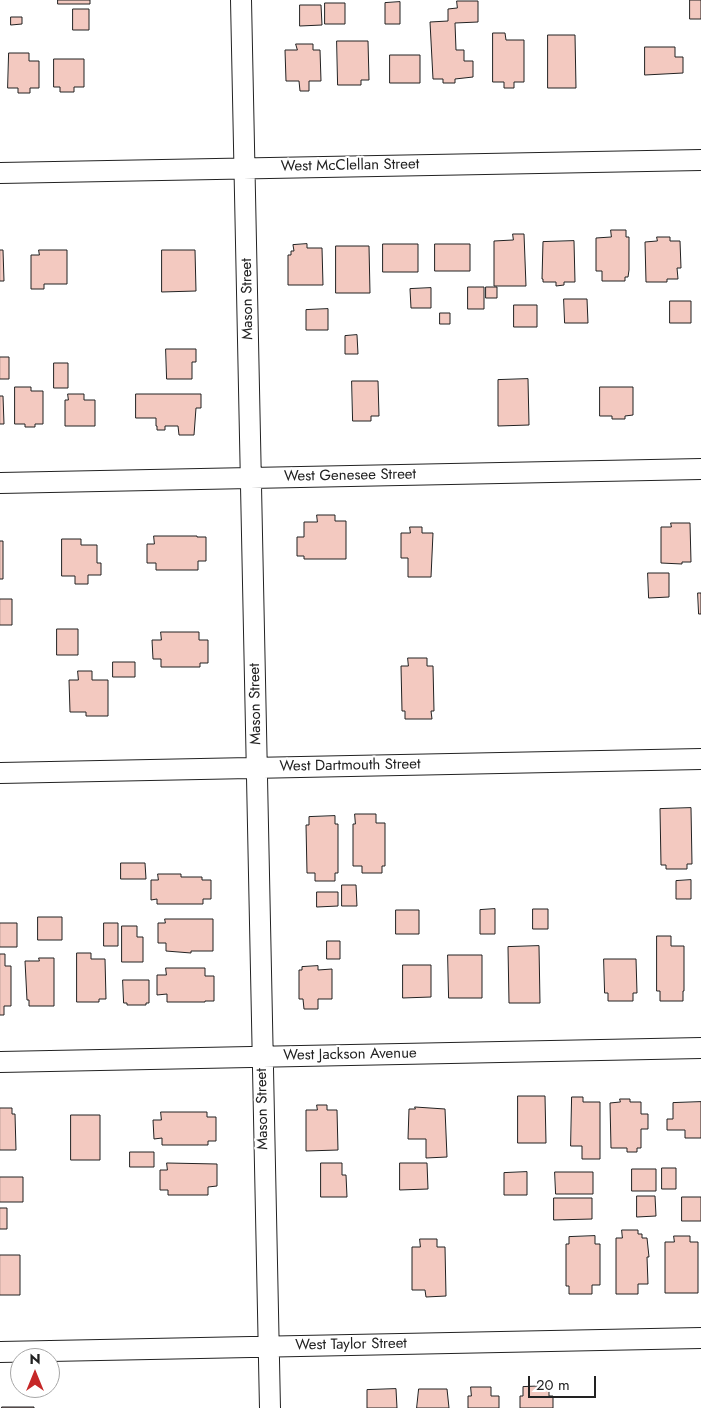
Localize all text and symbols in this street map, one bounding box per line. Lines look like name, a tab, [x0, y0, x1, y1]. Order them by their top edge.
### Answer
street label: West McClellan Street	[281, 156, 419, 176]
street label: Mason Street	[238, 258, 258, 340]
street label: West Genesee Street	[284, 466, 416, 486]
street label: Mason Street	[246, 663, 266, 745]
street label: West Dartmouth Street	[279, 756, 421, 776]
street label: West Jackson Avenue	[283, 1045, 417, 1065]
street label: Mason Street	[253, 1068, 273, 1150]
street label: West Taylor Street	[295, 1335, 407, 1355]
north arrow	[10, 1348, 60, 1398]
text: N	[29, 1349, 41, 1369]
scale bar	[531, 1366, 598, 1398]
text: 20 m	[536, 1374, 570, 1396]

